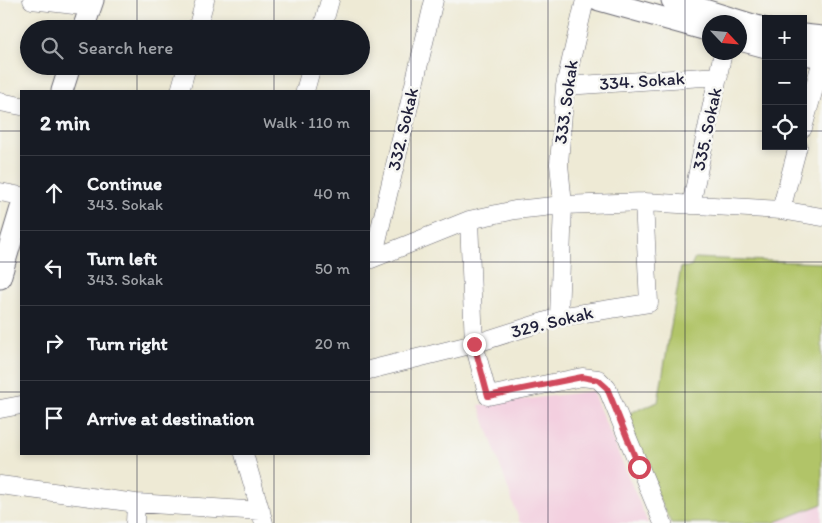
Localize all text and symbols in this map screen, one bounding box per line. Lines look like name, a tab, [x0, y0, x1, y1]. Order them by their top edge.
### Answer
north arrow	[702, 15, 747, 60]
map controls	[762, 15, 807, 150]
button: +	[762, 15, 807, 60]
search box	[20, 20, 370, 75]
icon: search	[38, 34, 66, 62]
text: Search here	[78, 36, 173, 59]
street label: 333. Sokak	[549, 59, 583, 145]
button: −	[762, 60, 807, 105]
street label: 334. Sokak	[599, 67, 685, 95]
street label: 332. Sokak	[383, 85, 423, 173]
street label: 335. Sokak	[687, 86, 727, 172]
button: locate	[762, 105, 807, 150]
text: 2 min	[40, 110, 90, 135]
text: Walk · 110 m	[263, 113, 350, 132]
text: Continue	[87, 172, 162, 195]
icon: ahead	[40, 179, 68, 207]
text: 40 m	[313, 184, 350, 203]
text: 343. Sokak	[87, 195, 163, 214]
text: Turn left	[87, 247, 157, 270]
icon: left	[40, 254, 68, 282]
text: 50 m	[315, 259, 350, 278]
text: 343. Sokak	[87, 270, 163, 289]
street label: 329. Sokak	[509, 301, 595, 343]
icon: right	[40, 329, 68, 357]
text: Turn right	[87, 332, 168, 355]
route end	[463, 333, 486, 356]
text: 20 m	[315, 334, 350, 353]
icon: arrive	[40, 404, 68, 432]
text: Arrive at destination	[87, 407, 254, 430]
route start	[628, 456, 651, 479]

